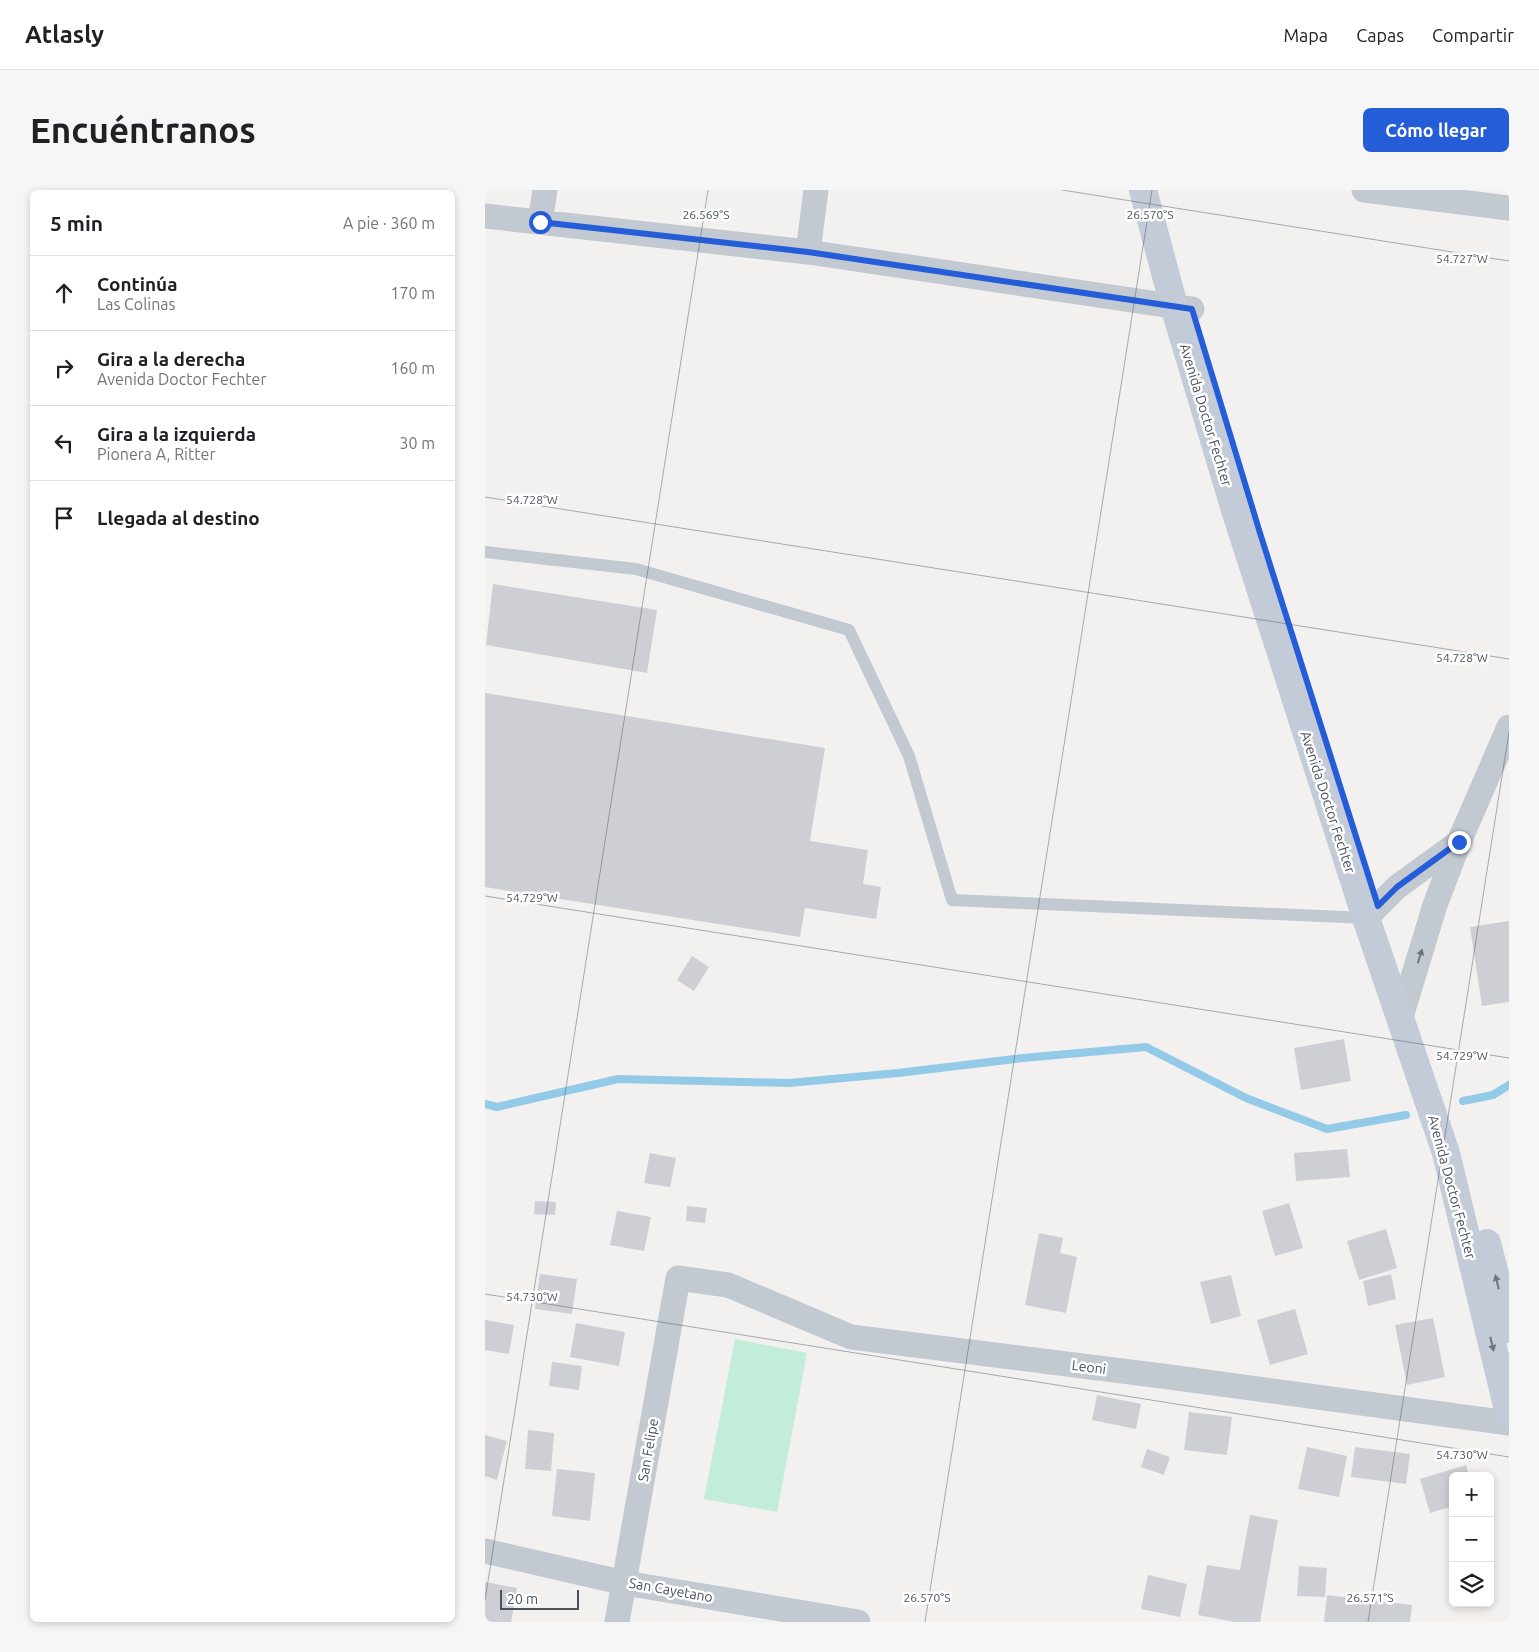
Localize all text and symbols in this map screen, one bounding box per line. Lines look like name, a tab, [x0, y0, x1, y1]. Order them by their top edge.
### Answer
text: Atlasly	[25, 21, 104, 48]
text: Mapa	[1283, 25, 1328, 45]
text: Capas	[1356, 25, 1404, 45]
text: Compartir	[1432, 25, 1514, 45]
button: Cómo llegar	[1363, 108, 1509, 152]
text: Encuéntranos	[30, 110, 256, 150]
text: 26.569°S	[683, 208, 729, 221]
text: 26.570°S	[1127, 208, 1173, 221]
text: 5 min	[50, 211, 103, 235]
route start	[529, 211, 552, 234]
text: A pie · 360 m	[343, 214, 435, 232]
text: 54.727°W	[1436, 252, 1488, 265]
text: Continúa	[97, 273, 178, 295]
icon: ahead	[50, 279, 78, 307]
text: 170 m	[390, 284, 435, 302]
text: Las Colinas	[97, 295, 176, 313]
street label: Avenida Doctor Fechter	[1177, 342, 1236, 489]
text: Gira a la derecha	[97, 348, 245, 370]
icon: right	[50, 354, 78, 382]
text: 160 m	[390, 359, 435, 377]
text: Avenida Doctor Fechter	[97, 370, 266, 388]
text: Gira a la izquierda	[97, 423, 256, 445]
icon: left	[50, 429, 78, 457]
text: 30 m	[399, 434, 435, 452]
text: Pionera A, Ritter	[97, 445, 215, 463]
text: 54.728°W	[506, 493, 558, 506]
icon: arrive	[50, 504, 78, 532]
text: Llegada al destino	[97, 507, 260, 529]
text: 54.728°W	[1436, 651, 1488, 664]
street label: Avenida Doctor Fechter	[1297, 729, 1359, 876]
route end	[1448, 831, 1471, 854]
text: 54.729°W	[506, 891, 558, 904]
one-way arrow	[1416, 949, 1424, 964]
text: 54.729°W	[1436, 1049, 1488, 1062]
street label: Avenida Doctor Fechter	[1425, 1113, 1479, 1261]
one-way arrow	[1493, 1274, 1501, 1289]
text: 54.730°W	[506, 1290, 558, 1303]
one-way arrow	[1488, 1337, 1496, 1352]
street label: Leoni	[1071, 1357, 1107, 1377]
street label: San Felipe	[635, 1417, 661, 1483]
text: 54.730°W	[1436, 1448, 1488, 1461]
map controls	[1449, 1472, 1494, 1607]
button: +	[1449, 1472, 1494, 1517]
button: −	[1449, 1517, 1494, 1562]
button: layers	[1449, 1562, 1494, 1607]
street label: San Cayetano	[628, 1575, 714, 1605]
scale bar	[500, 1587, 579, 1610]
text: 20 m	[507, 1591, 538, 1607]
text: 26.570°S	[904, 1591, 950, 1604]
text: 26.571°S	[1347, 1591, 1393, 1604]

